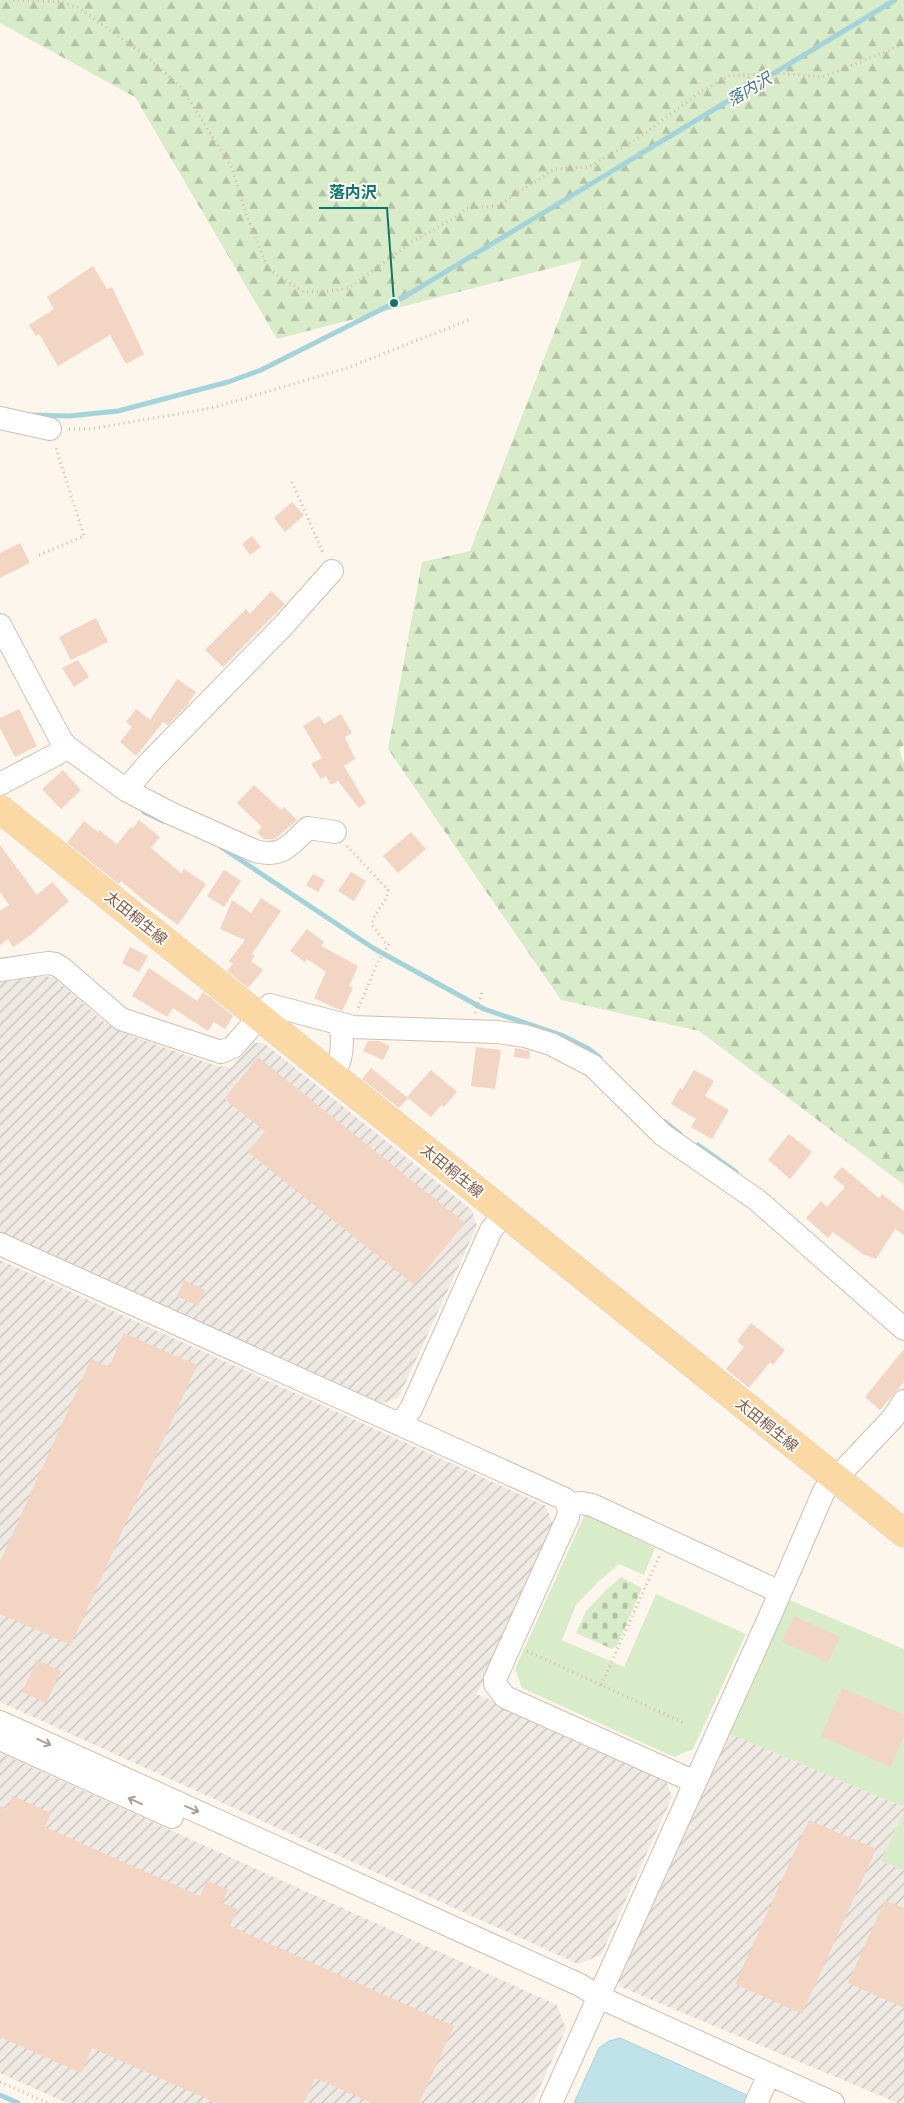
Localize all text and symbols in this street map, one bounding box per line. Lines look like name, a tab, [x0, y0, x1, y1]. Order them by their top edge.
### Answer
water label: 落内沢	[724, 68, 776, 110]
callout: 落内沢	[319, 177, 387, 208]
text: 落内沢	[329, 183, 377, 202]
street label: 太田桐生線	[101, 887, 171, 949]
street label: 太田桐生線	[417, 1140, 487, 1202]
street label: 太田桐生線	[732, 1394, 802, 1456]
one-way arrow	[36, 1738, 51, 1747]
one-way arrow	[128, 1795, 143, 1805]
one-way arrow	[184, 1805, 199, 1815]

